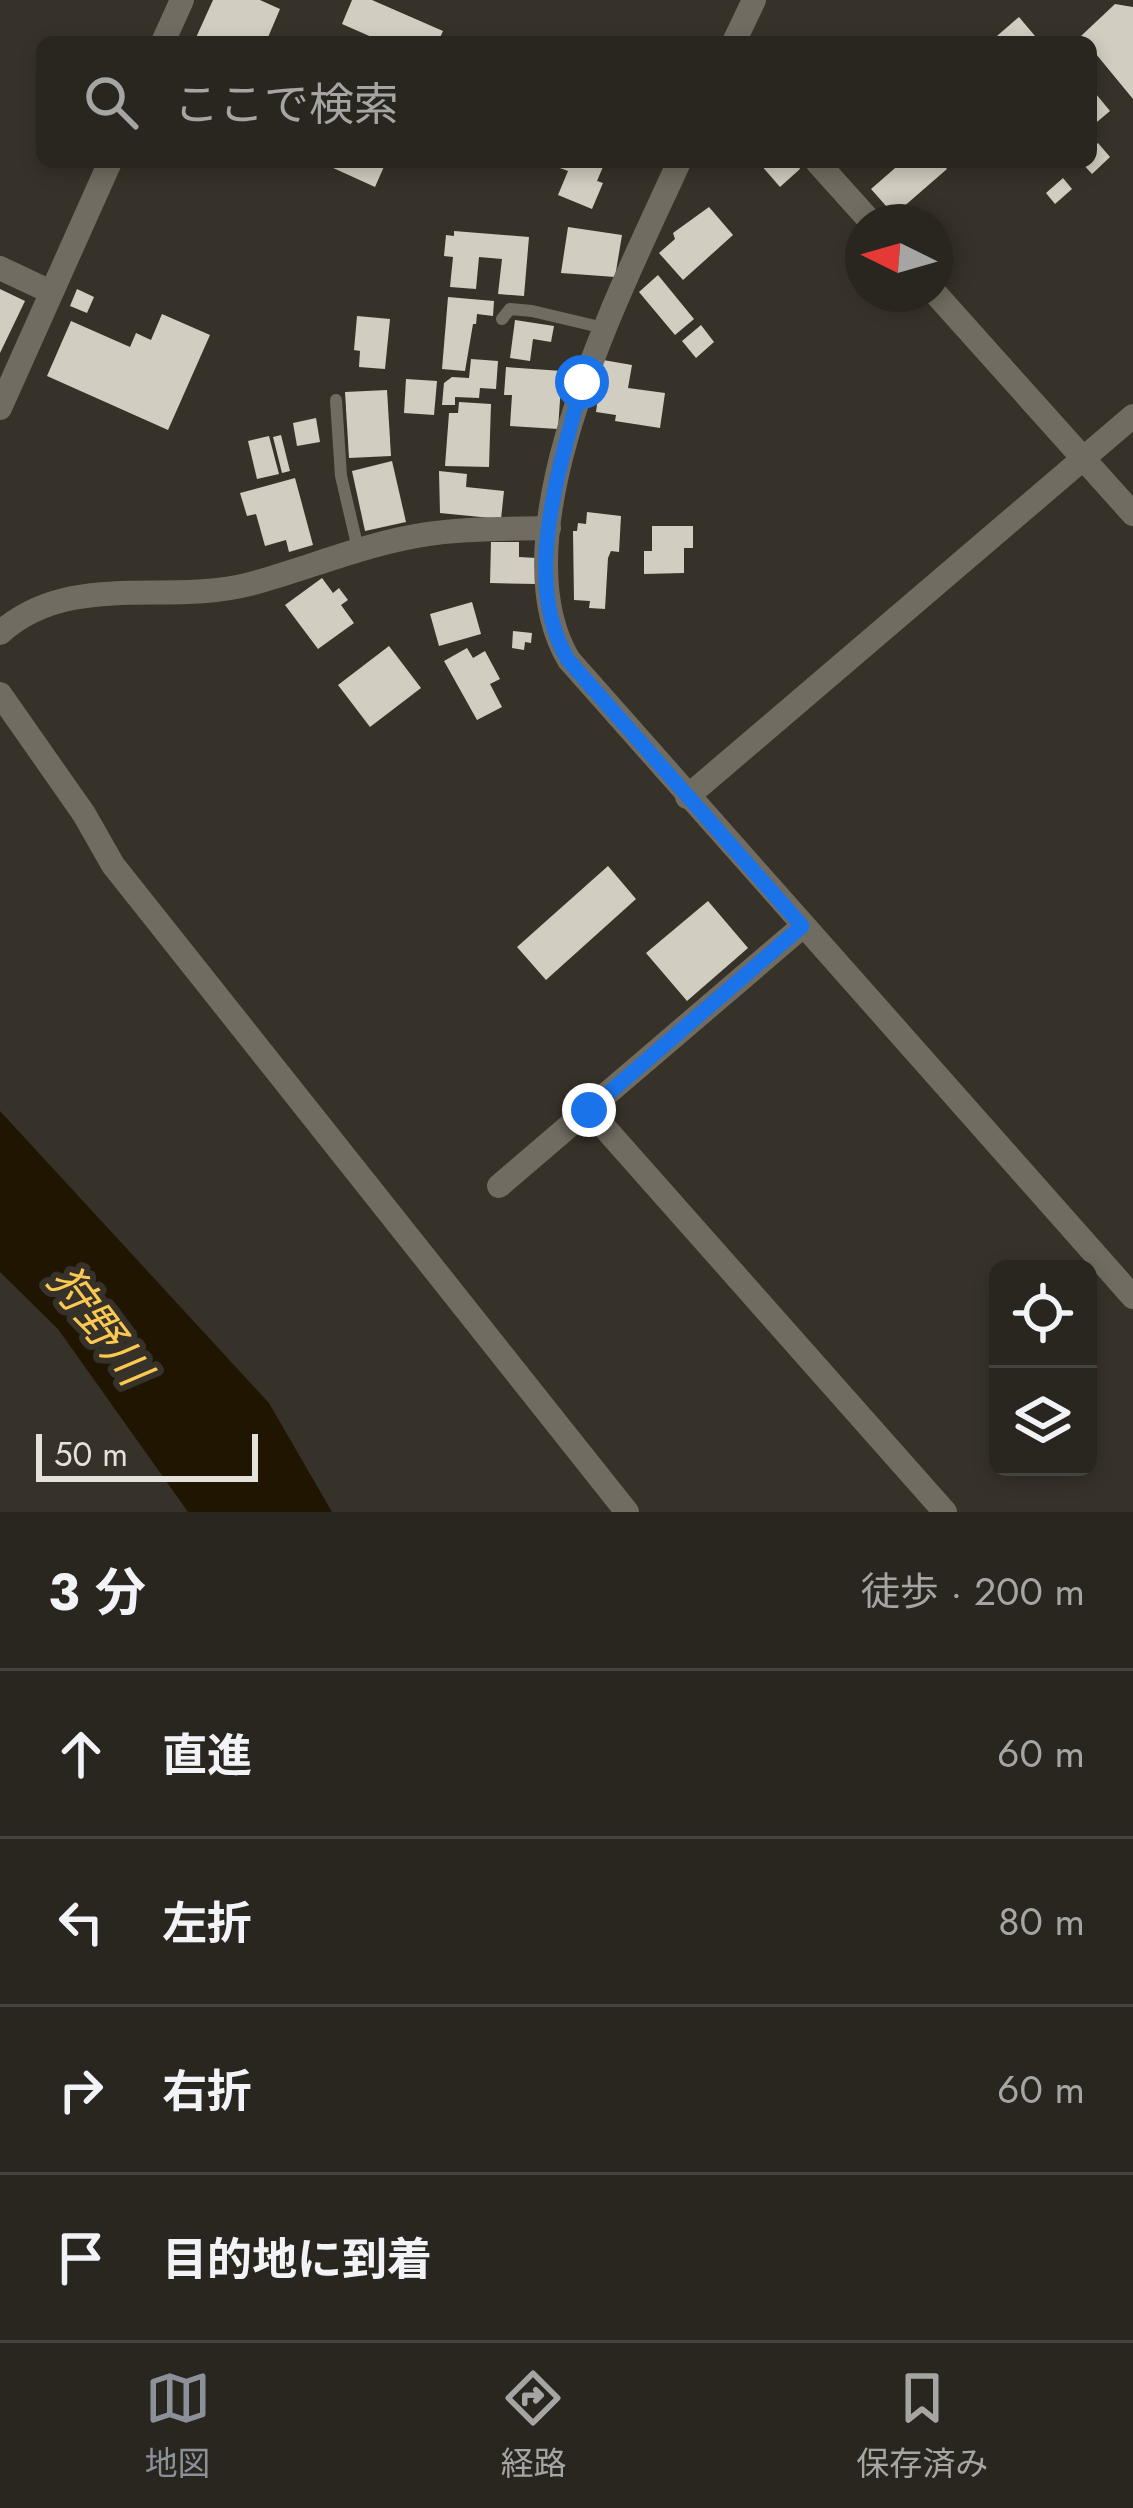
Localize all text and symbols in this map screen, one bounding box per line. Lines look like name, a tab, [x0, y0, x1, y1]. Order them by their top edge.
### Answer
search box	[36, 36, 1097, 168]
icon: search	[78, 69, 144, 135]
text: ここで検索	[174, 72, 399, 137]
north arrow	[845, 204, 953, 312]
route start	[555, 355, 609, 409]
route end	[562, 1083, 616, 1137]
water label: 狩野川	[32, 1252, 168, 1402]
map controls	[989, 1260, 1097, 1476]
button: locate	[989, 1260, 1097, 1368]
button: layers	[989, 1368, 1097, 1476]
scale bar	[36, 1428, 258, 1481]
text: 50 m	[54, 1431, 128, 1478]
text: 3 分	[48, 1555, 146, 1629]
text: 徒歩 · 200 m	[861, 1563, 1085, 1620]
icon: ahead	[48, 1721, 114, 1787]
text: 直進	[162, 1723, 252, 1788]
text: 60 m	[997, 1725, 1085, 1782]
icon: left	[48, 1889, 114, 1955]
text: 左折	[162, 1891, 252, 1956]
text: 80 m	[998, 1893, 1085, 1950]
icon: right	[48, 2057, 114, 2123]
text: 右折	[162, 2059, 252, 2124]
text: 60 m	[997, 2061, 1085, 2118]
icon: arrive	[48, 2225, 114, 2291]
text: 目的地に到着	[162, 2227, 432, 2292]
tab: 地図	[145, 2365, 211, 2487]
tab: 経路	[500, 2365, 566, 2487]
tab: 保存済み	[856, 2365, 988, 2487]

